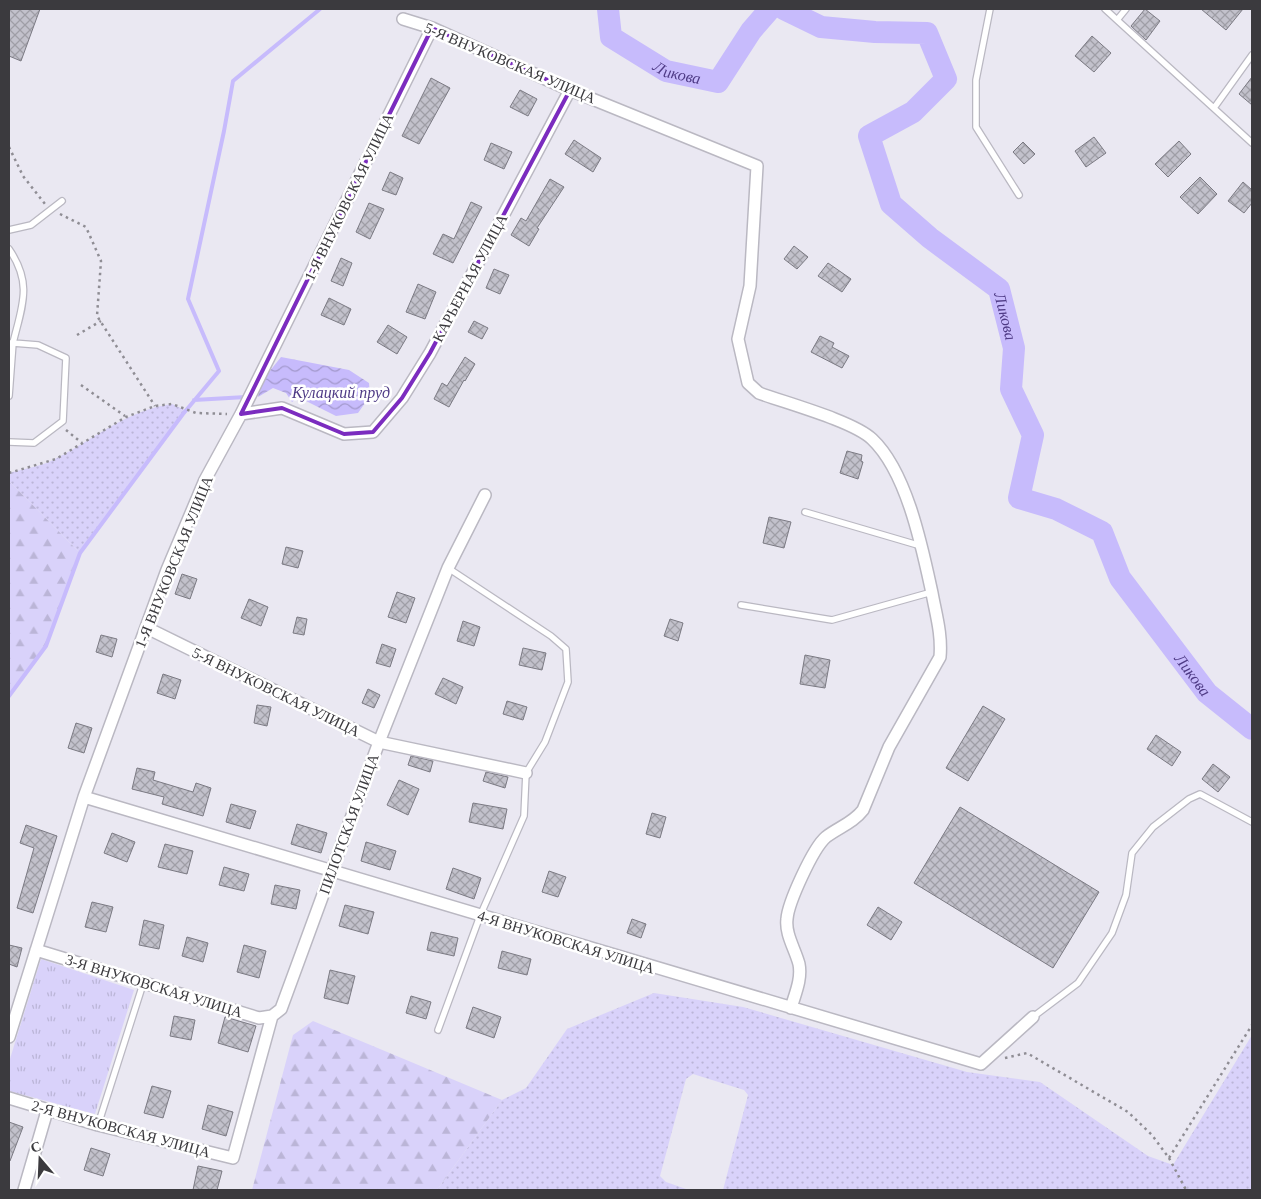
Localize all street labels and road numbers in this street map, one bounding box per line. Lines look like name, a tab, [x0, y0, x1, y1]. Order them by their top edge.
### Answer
street label: 5-Я ВНУКОВСКАЯ УЛИЦА	[422, 20, 598, 106]
street label: 1-Я ВНУКОВСКАЯ УЛИЦА	[301, 110, 397, 283]
street label: КАРЬЕРНАЯ УЛИЦА	[430, 211, 511, 345]
street label: 1-Я ВНУКОВСКАЯ УЛИЦА	[132, 473, 216, 650]
street label: 5-Я ВНУКОВСКАЯ УЛИЦА	[190, 644, 363, 740]
street label: ПИЛОТСКАЯ УЛИЦА	[316, 752, 382, 896]
street label: 4-Я ВНУКОВСКАЯ УЛИЦА	[476, 907, 657, 977]
street label: 3-Я ВНУКОВСКАЯ УЛИЦА	[64, 951, 245, 1021]
street label: 2-Я ВНУКОВСКАЯ УЛИЦА	[30, 1096, 212, 1162]

